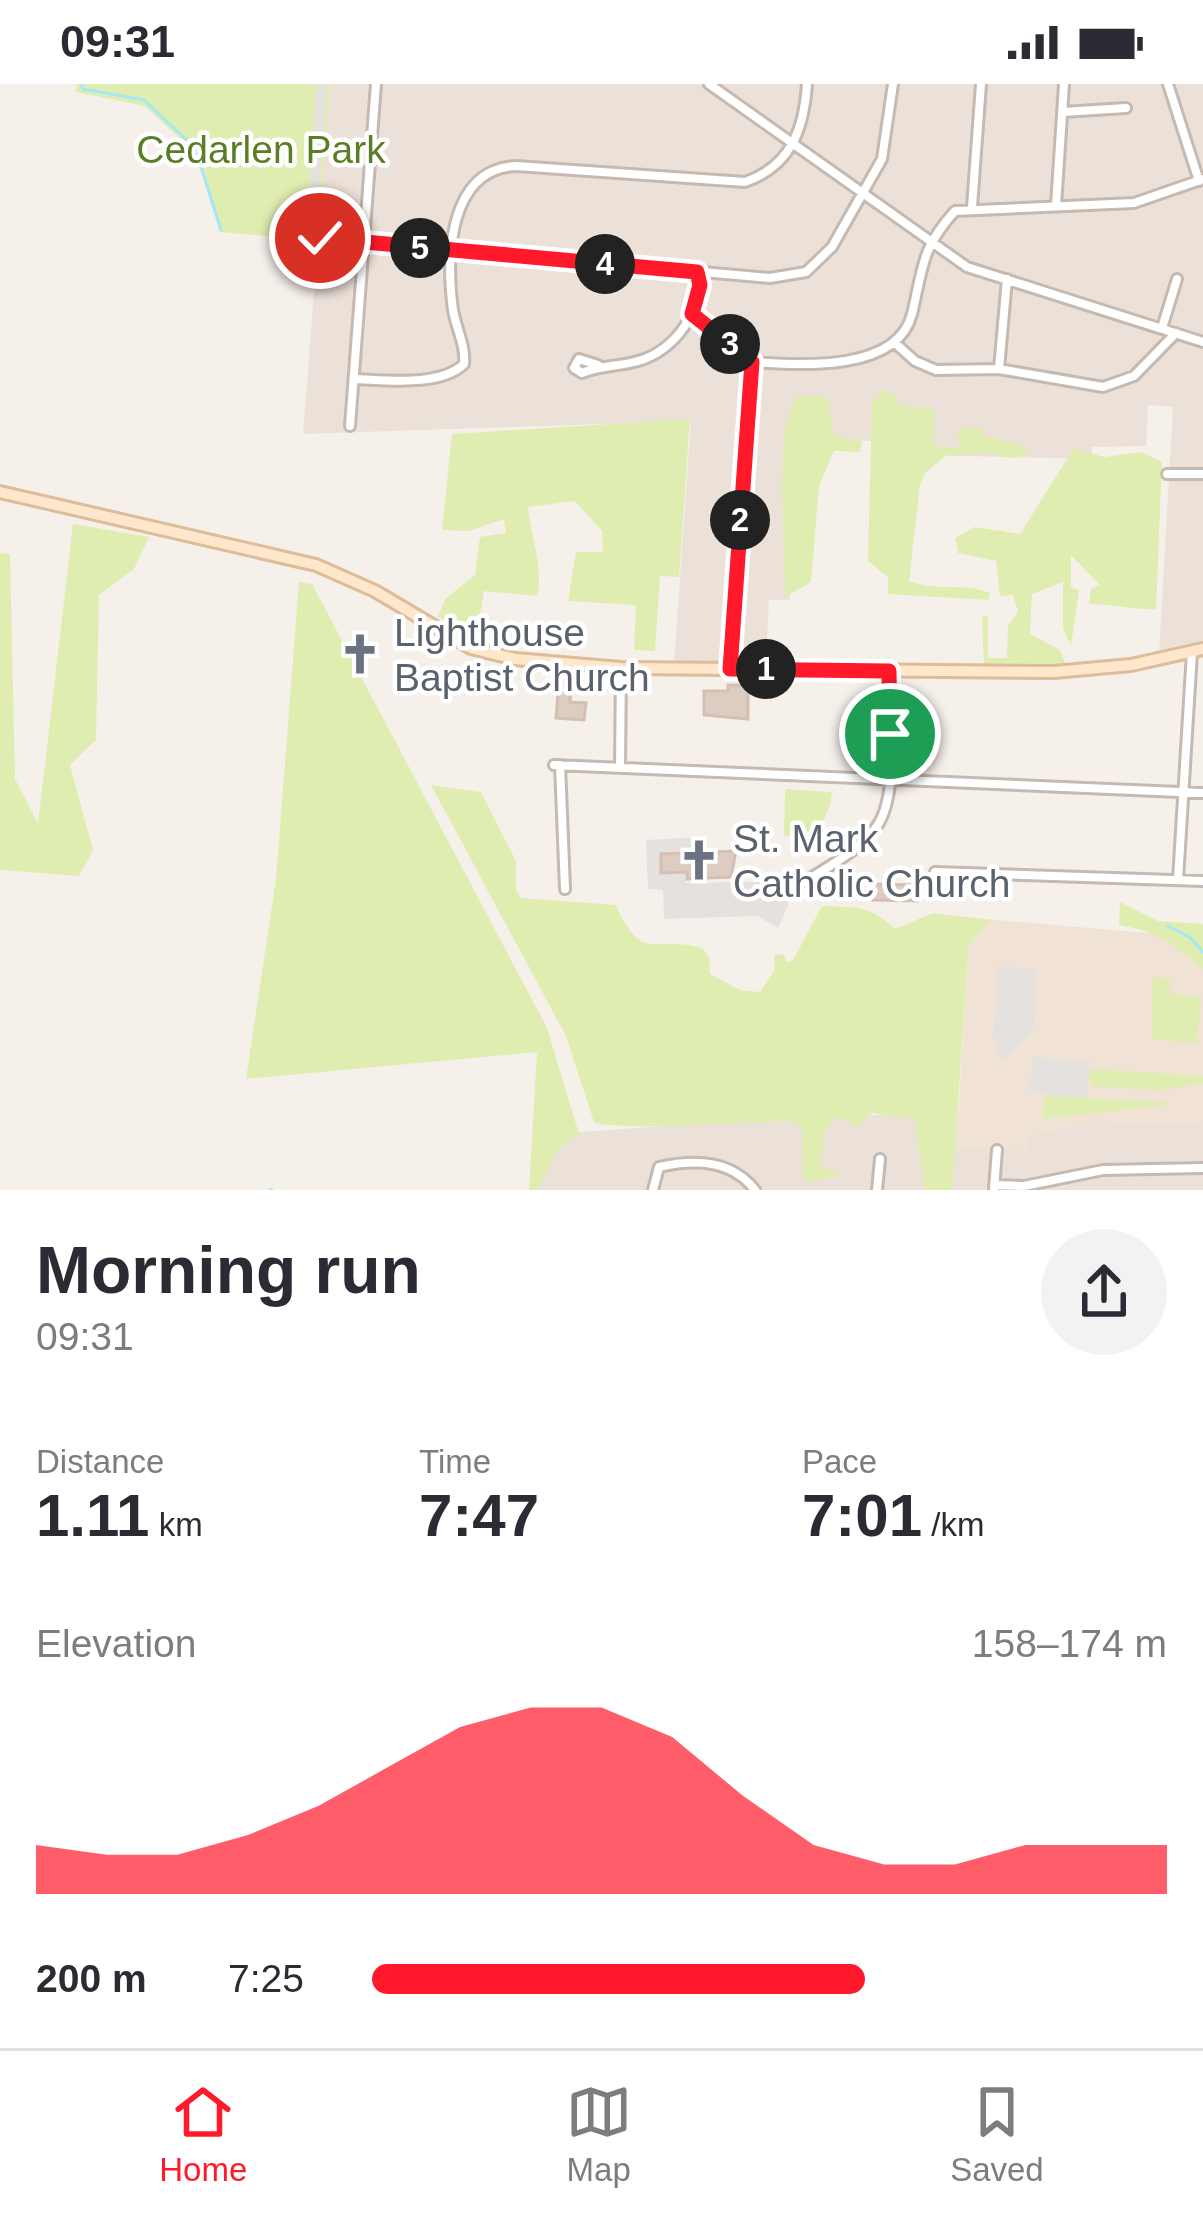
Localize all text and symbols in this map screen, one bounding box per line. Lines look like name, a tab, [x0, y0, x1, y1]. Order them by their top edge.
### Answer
text: 09:31	[60, 16, 175, 67]
park label: Cedarlen Park	[136, 128, 386, 171]
pin	[269, 187, 371, 289]
icon: check	[287, 205, 353, 271]
pin: 5	[390, 218, 450, 278]
text: 5	[411, 229, 429, 266]
pin: 4	[575, 234, 635, 294]
text: 4	[596, 245, 614, 282]
pin: 3	[700, 314, 760, 374]
text: 3	[721, 325, 739, 362]
pin: 2	[710, 490, 770, 550]
text: 2	[731, 501, 749, 538]
place label: Lighthouse Baptist Church	[394, 611, 650, 699]
church icon: Lighthouse Baptist Church	[337, 631, 383, 677]
pin: 1	[736, 639, 796, 699]
text: 1	[757, 650, 775, 687]
pin	[839, 683, 941, 785]
icon: arrive	[857, 701, 923, 767]
place label: St. Mark Catholic Church	[733, 817, 1010, 905]
church icon: St. Mark Catholic Church	[676, 837, 722, 883]
button: share	[1041, 1229, 1167, 1355]
text: Morning run	[36, 1233, 421, 1307]
text: 09:31	[36, 1315, 134, 1358]
text: Distance	[36, 1443, 164, 1480]
text: Time	[419, 1443, 491, 1480]
text: Pace	[802, 1443, 877, 1480]
text: 1.11	[36, 1482, 149, 1549]
text: 7:47	[419, 1482, 539, 1549]
text: 7:01	[802, 1482, 922, 1549]
text: km	[149, 1506, 203, 1543]
text: /km	[922, 1506, 984, 1543]
text: Elevation	[36, 1622, 196, 1665]
text: 158–174 m	[972, 1622, 1167, 1665]
text: 200 m	[36, 1957, 147, 2000]
text: 7:25	[228, 1957, 304, 2000]
tab: Home	[159, 2079, 247, 2189]
tab: Map	[566, 2079, 632, 2189]
tab: Saved	[950, 2079, 1044, 2189]

